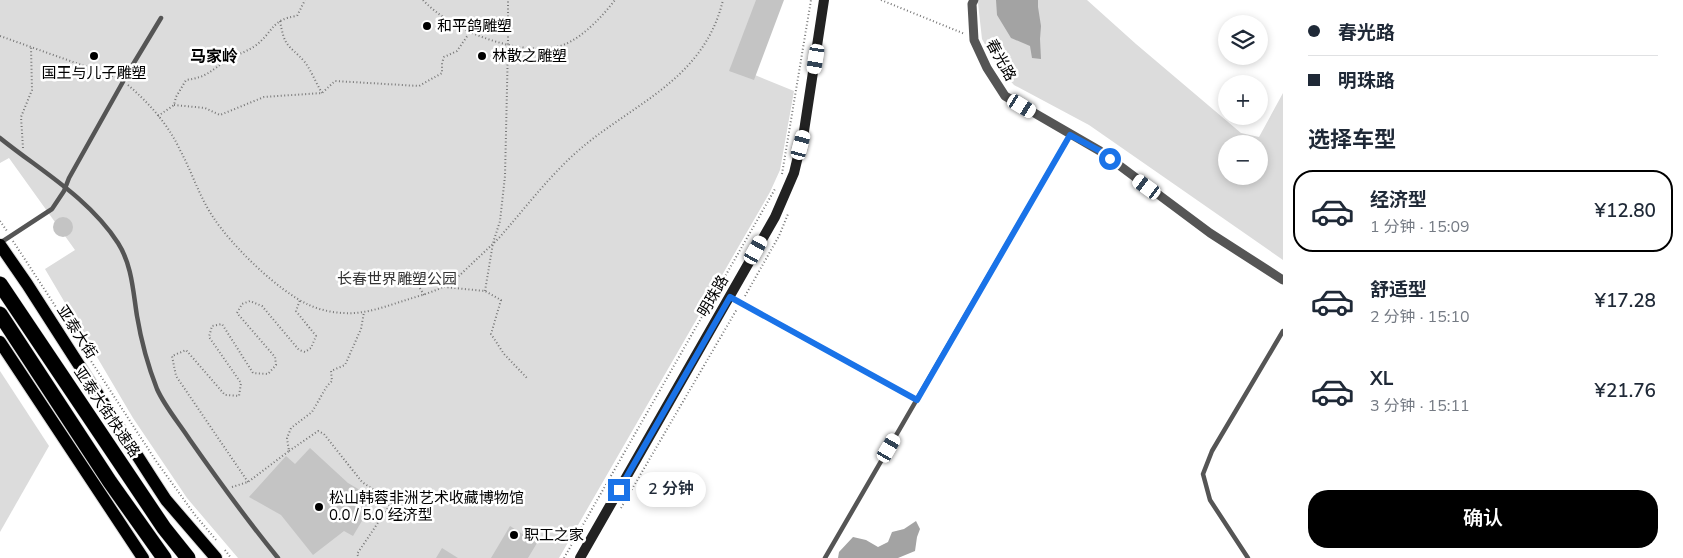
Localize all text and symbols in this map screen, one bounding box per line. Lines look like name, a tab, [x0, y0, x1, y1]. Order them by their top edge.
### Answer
map controls	[1218, 15, 1268, 185]
button: layers	[1218, 15, 1268, 65]
place label: 和平鸽雕塑	[437, 16, 512, 36]
marker: 和平鸽雕塑	[421, 20, 433, 32]
text: 春光路	[1338, 20, 1395, 46]
street label: 春光路	[981, 35, 1021, 85]
car	[806, 43, 825, 75]
district label: 马家岭	[190, 46, 238, 68]
place label: 林散之雕塑	[492, 46, 567, 66]
marker: 国王与儿子雕塑	[88, 50, 100, 62]
marker: 林散之雕塑	[476, 50, 488, 62]
place label: 国王与儿子雕塑	[41, 63, 147, 83]
text: 明珠路	[1338, 68, 1395, 94]
button: +	[1218, 75, 1268, 125]
car	[1005, 92, 1038, 120]
text: 选择车型	[1308, 125, 1396, 155]
car	[789, 129, 812, 161]
button: −	[1218, 135, 1268, 185]
route start	[1099, 148, 1121, 170]
car	[1130, 172, 1163, 202]
text: 经济型	[1370, 187, 1427, 213]
icon: car	[1310, 189, 1355, 234]
text: ¥12.80	[1594, 198, 1656, 224]
text: 1 分钟 · 15:09	[1370, 216, 1470, 238]
car	[742, 233, 769, 267]
park label: 长春世界雕塑公园	[337, 269, 457, 289]
street label: 明珠路	[693, 272, 733, 320]
text: 舒适型	[1370, 277, 1427, 303]
icon: car	[1310, 279, 1355, 324]
text: ¥17.28	[1594, 288, 1656, 314]
street label: 亚泰大街	[52, 301, 102, 363]
text: 2 分钟 · 15:10	[1370, 306, 1470, 328]
street label: 亚泰大街快速路	[69, 363, 145, 461]
text: XL	[1370, 366, 1393, 392]
icon: car	[1310, 369, 1355, 414]
text: ¥21.76	[1594, 378, 1656, 404]
text: 3 分钟 · 15:11	[1370, 395, 1470, 417]
car	[875, 431, 902, 465]
callout: 2 分钟	[636, 472, 706, 508]
text: 2 分钟	[648, 478, 694, 500]
route end	[608, 479, 630, 501]
place label: 松山韩蓉非洲艺术收藏博物馆 0.0 / 5.0 经济型	[329, 488, 524, 525]
button: 确认	[1308, 490, 1658, 548]
marker: 松山韩蓉非洲艺术收藏博物馆 0.0 / 5.0 经济型	[313, 501, 325, 513]
place label: 职工之家	[524, 525, 584, 545]
marker: 职工之家	[508, 529, 520, 541]

